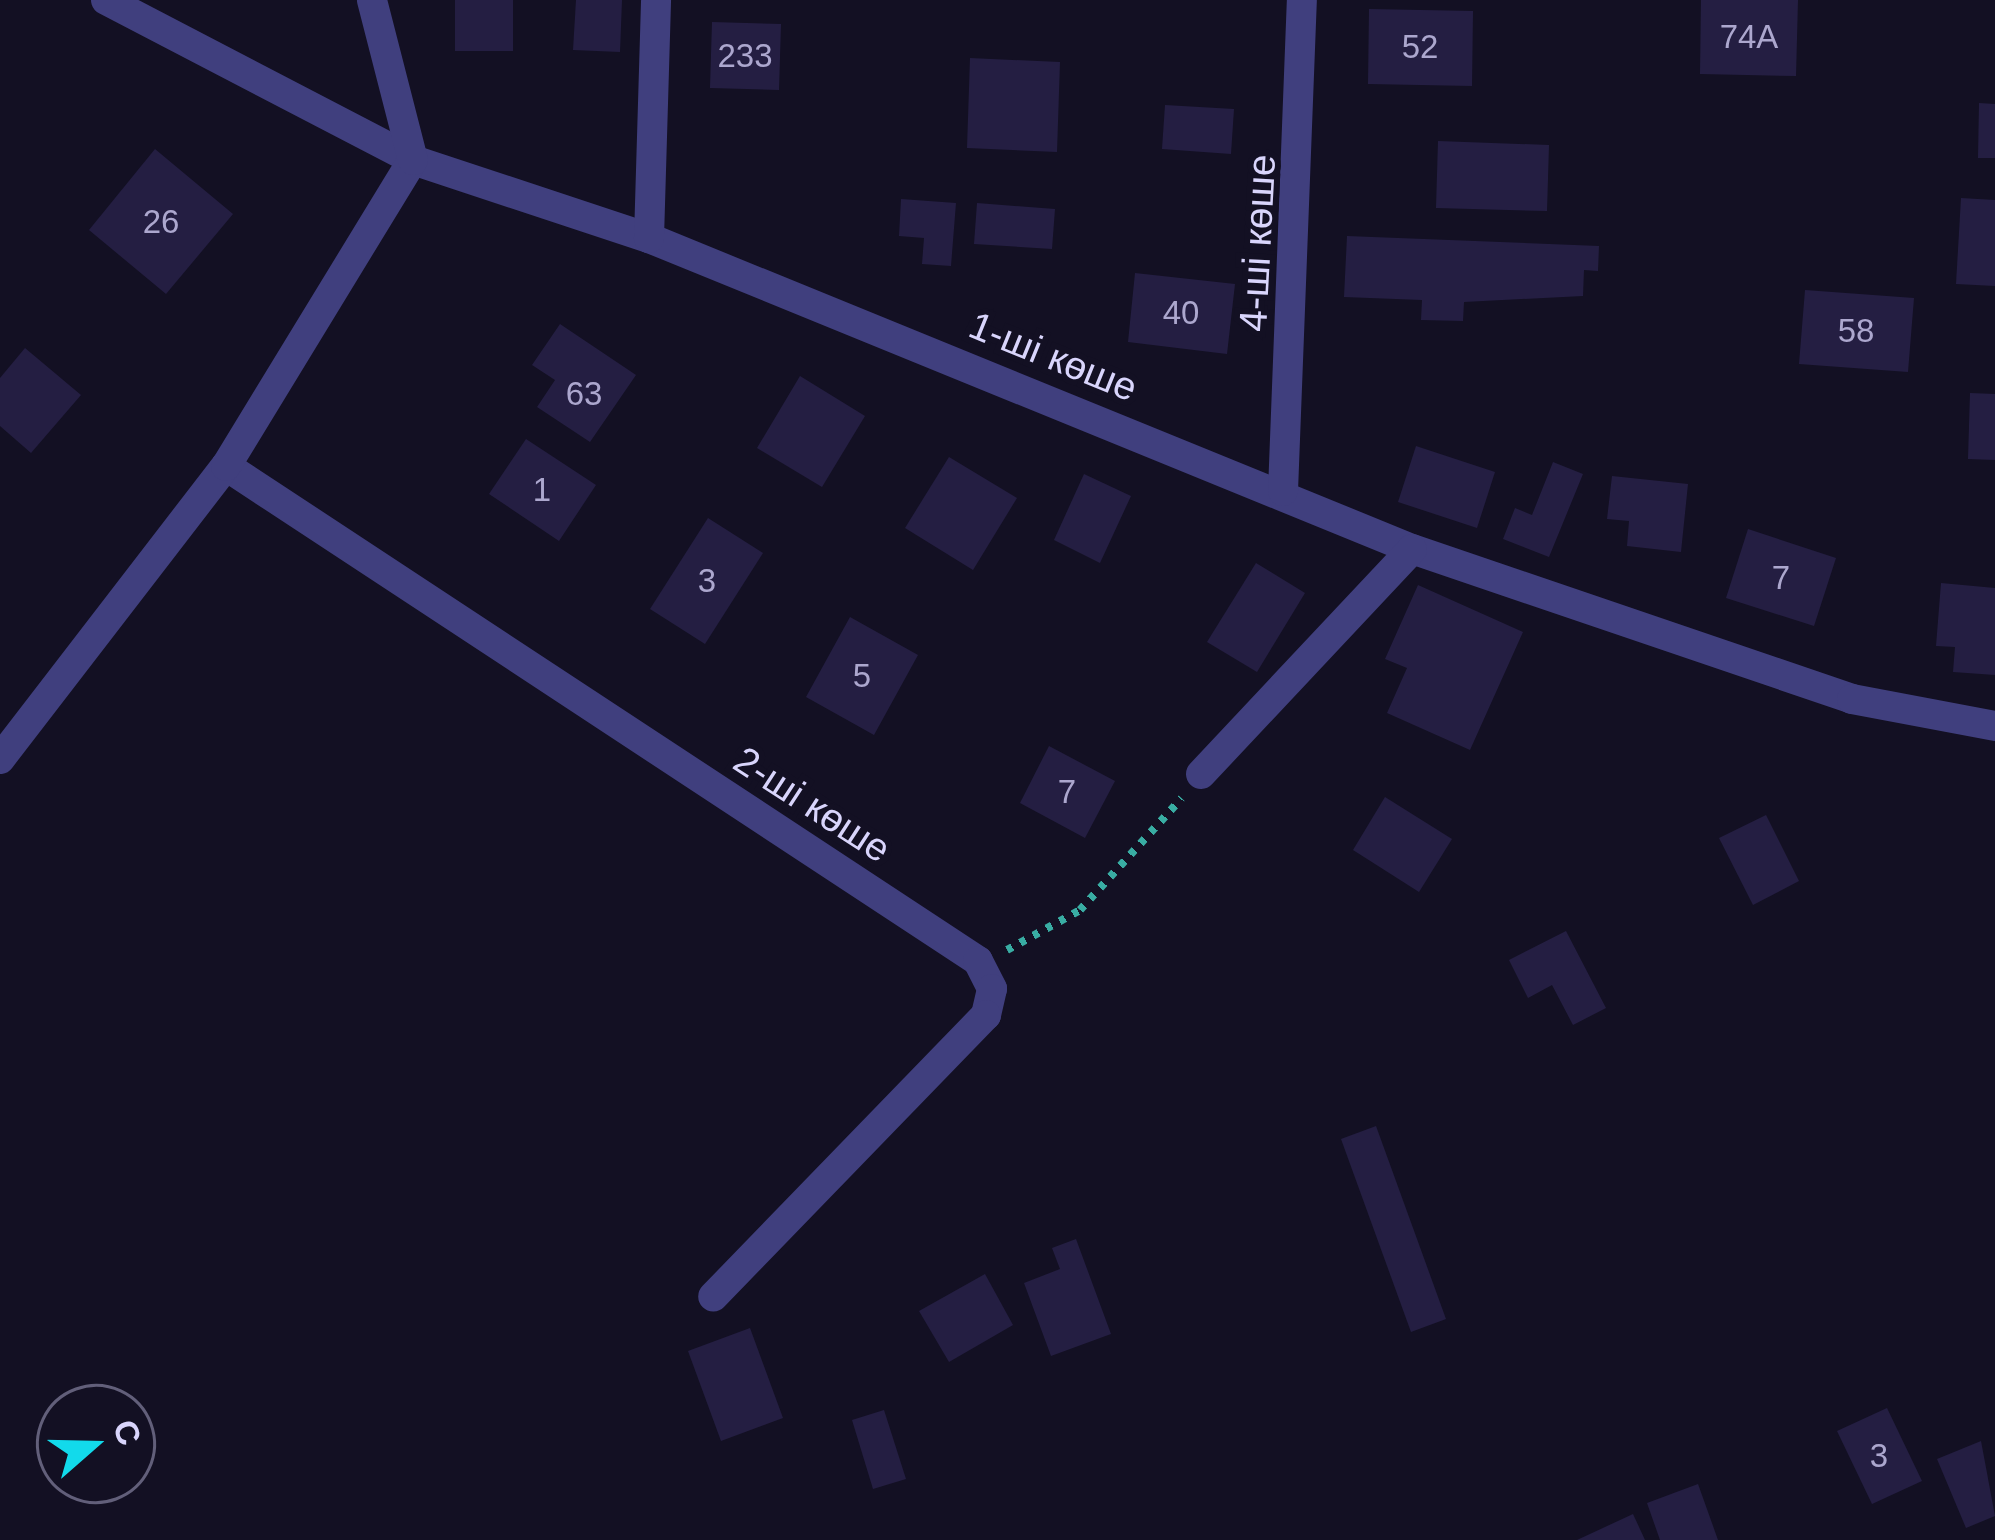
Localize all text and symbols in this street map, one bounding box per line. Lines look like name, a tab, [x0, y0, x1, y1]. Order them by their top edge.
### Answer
house number: 74А	[1720, 17, 1778, 57]
house number: 52	[1402, 27, 1438, 67]
house number: 233	[717, 36, 773, 76]
street label: 4-шi көше	[1230, 153, 1286, 333]
house number: 26	[143, 202, 179, 242]
house number: 40	[1163, 293, 1199, 333]
street label: 1-ші көше	[962, 302, 1144, 412]
house number: 58	[1838, 311, 1874, 351]
house number: 63	[566, 374, 602, 414]
house number: 1	[533, 470, 551, 510]
house number: 7	[1772, 558, 1790, 598]
house number: 3	[698, 561, 716, 601]
house number: 5	[853, 656, 871, 696]
street label: 2-ші көше	[725, 737, 899, 873]
house number: 7	[1058, 772, 1076, 812]
north arrow	[36, 1384, 156, 1504]
text: С	[106, 1415, 149, 1450]
house number: 3	[1870, 1436, 1888, 1476]

